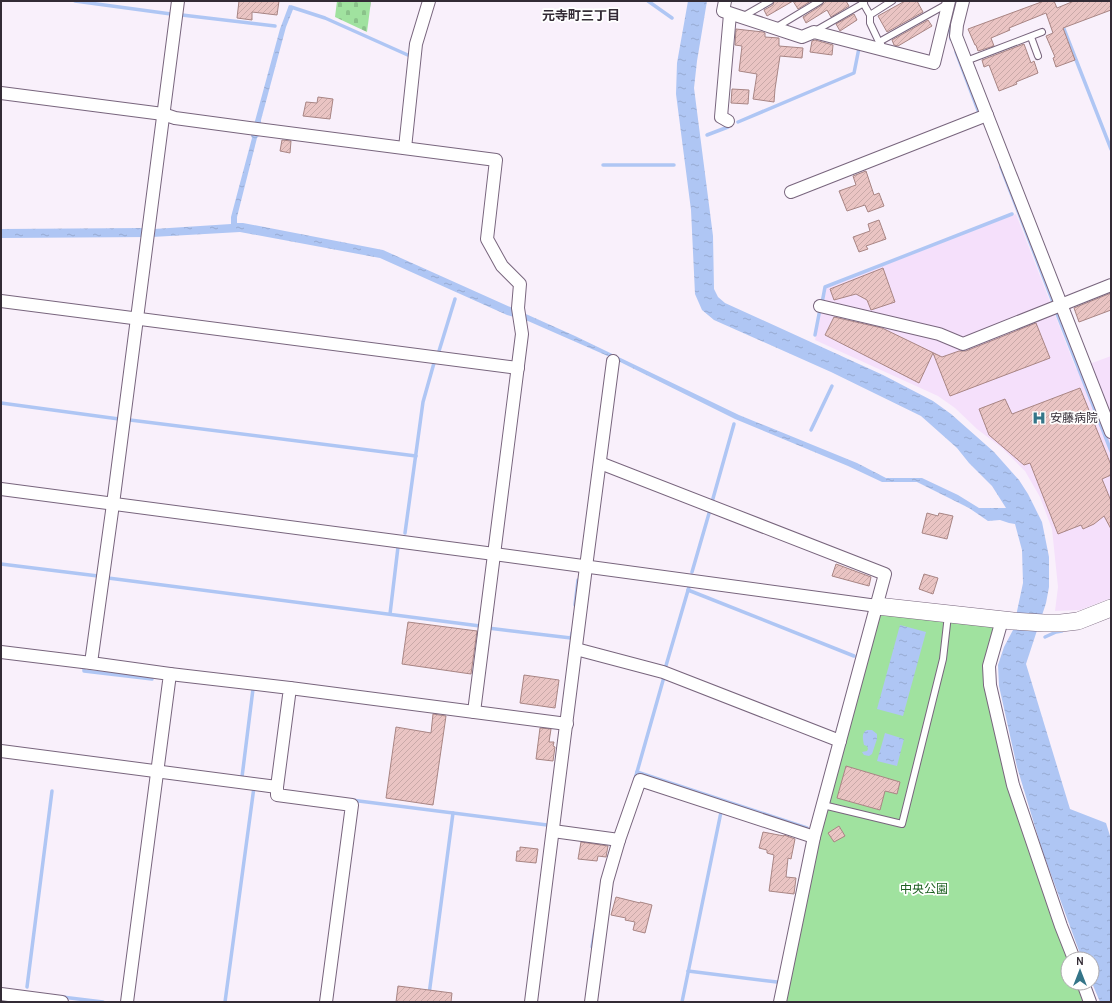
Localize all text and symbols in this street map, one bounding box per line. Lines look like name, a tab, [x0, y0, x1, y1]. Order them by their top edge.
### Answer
district label: 元寺町三丁目	[542, 8, 620, 23]
hospital icon: 安藤病院	[1031, 410, 1047, 426]
place label: 安藤病院	[1050, 411, 1098, 425]
park label: 中央公園	[900, 882, 948, 896]
north arrow	[1060, 951, 1100, 991]
text: N	[1076, 955, 1084, 968]

